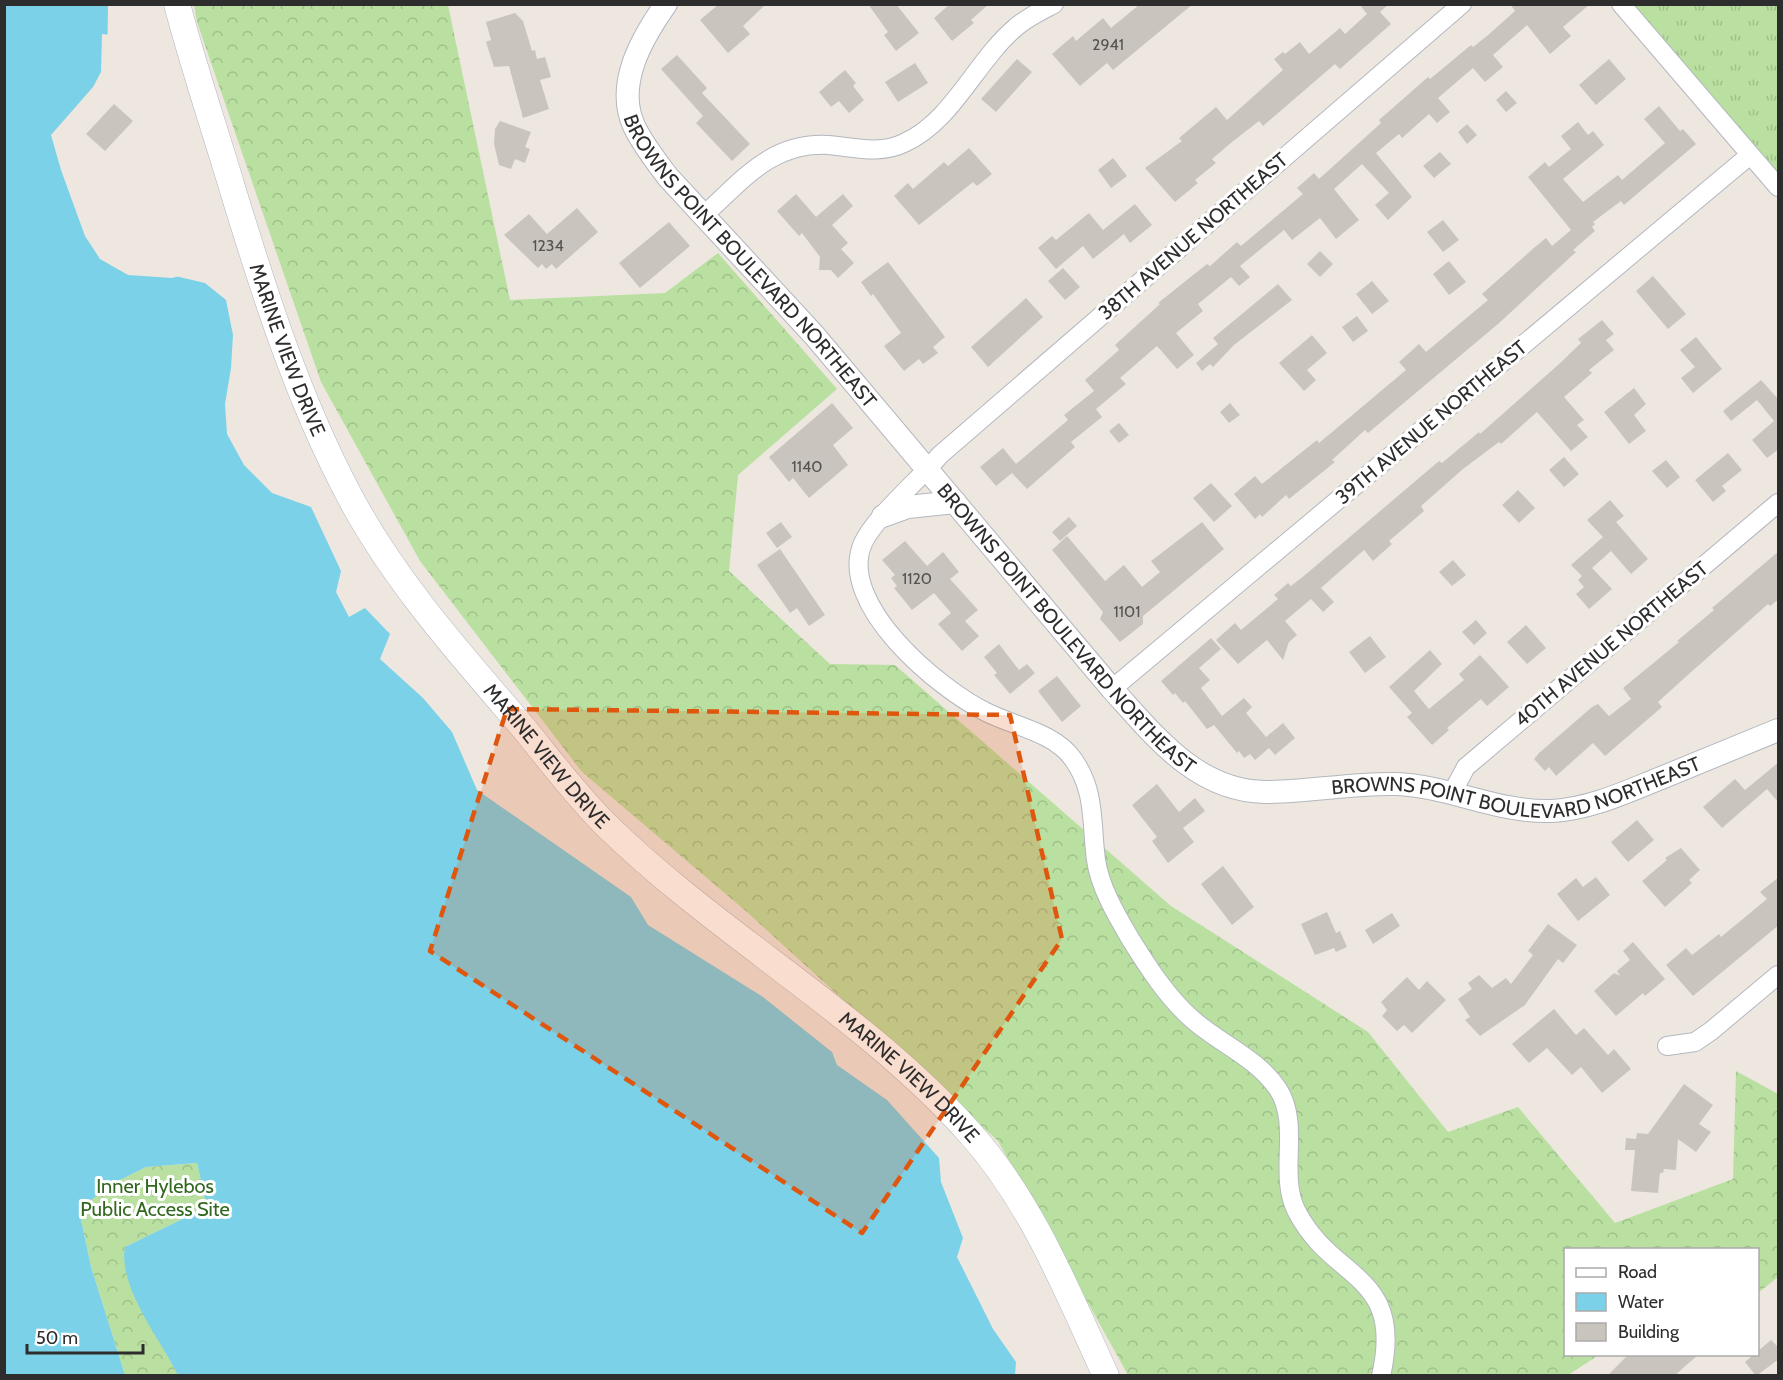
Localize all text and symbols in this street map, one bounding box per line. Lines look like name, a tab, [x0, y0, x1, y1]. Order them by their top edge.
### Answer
house number: 2941	[1092, 35, 1124, 54]
street label: BROWNS POINT BOULEVARD NORTHEAST	[619, 111, 882, 413]
street label: 38TH AVENUE NORTHEAST	[1094, 147, 1293, 325]
house number: 1234	[532, 236, 564, 255]
street label: MARINE VIEW DRIVE	[245, 260, 331, 440]
street label: 39TH AVENUE NORTHEAST	[1331, 335, 1532, 509]
house number: 1140	[792, 457, 822, 476]
street label: BROWNS POINT BOULEVARD NORTHEAST	[932, 479, 1201, 779]
street label: 40TH AVENUE NORTHEAST	[1509, 556, 1713, 732]
house number: 1120	[902, 569, 932, 588]
house number: 1101	[1114, 602, 1140, 621]
street label: MARINE VIEW DRIVE	[479, 679, 614, 833]
street label: BROWNS POINT BOULEVARD NORTHEAST	[1330, 751, 1704, 823]
street label: MARINE VIEW DRIVE	[834, 1006, 985, 1147]
park label: Inner Hylebos Public Access Site	[80, 1174, 230, 1221]
legend	[1564, 1248, 1759, 1356]
text: Road	[1618, 1261, 1657, 1283]
text: Water	[1618, 1291, 1664, 1313]
scale bar	[27, 1317, 142, 1355]
text: Building	[1618, 1321, 1680, 1343]
text: 50 m	[36, 1327, 78, 1349]

